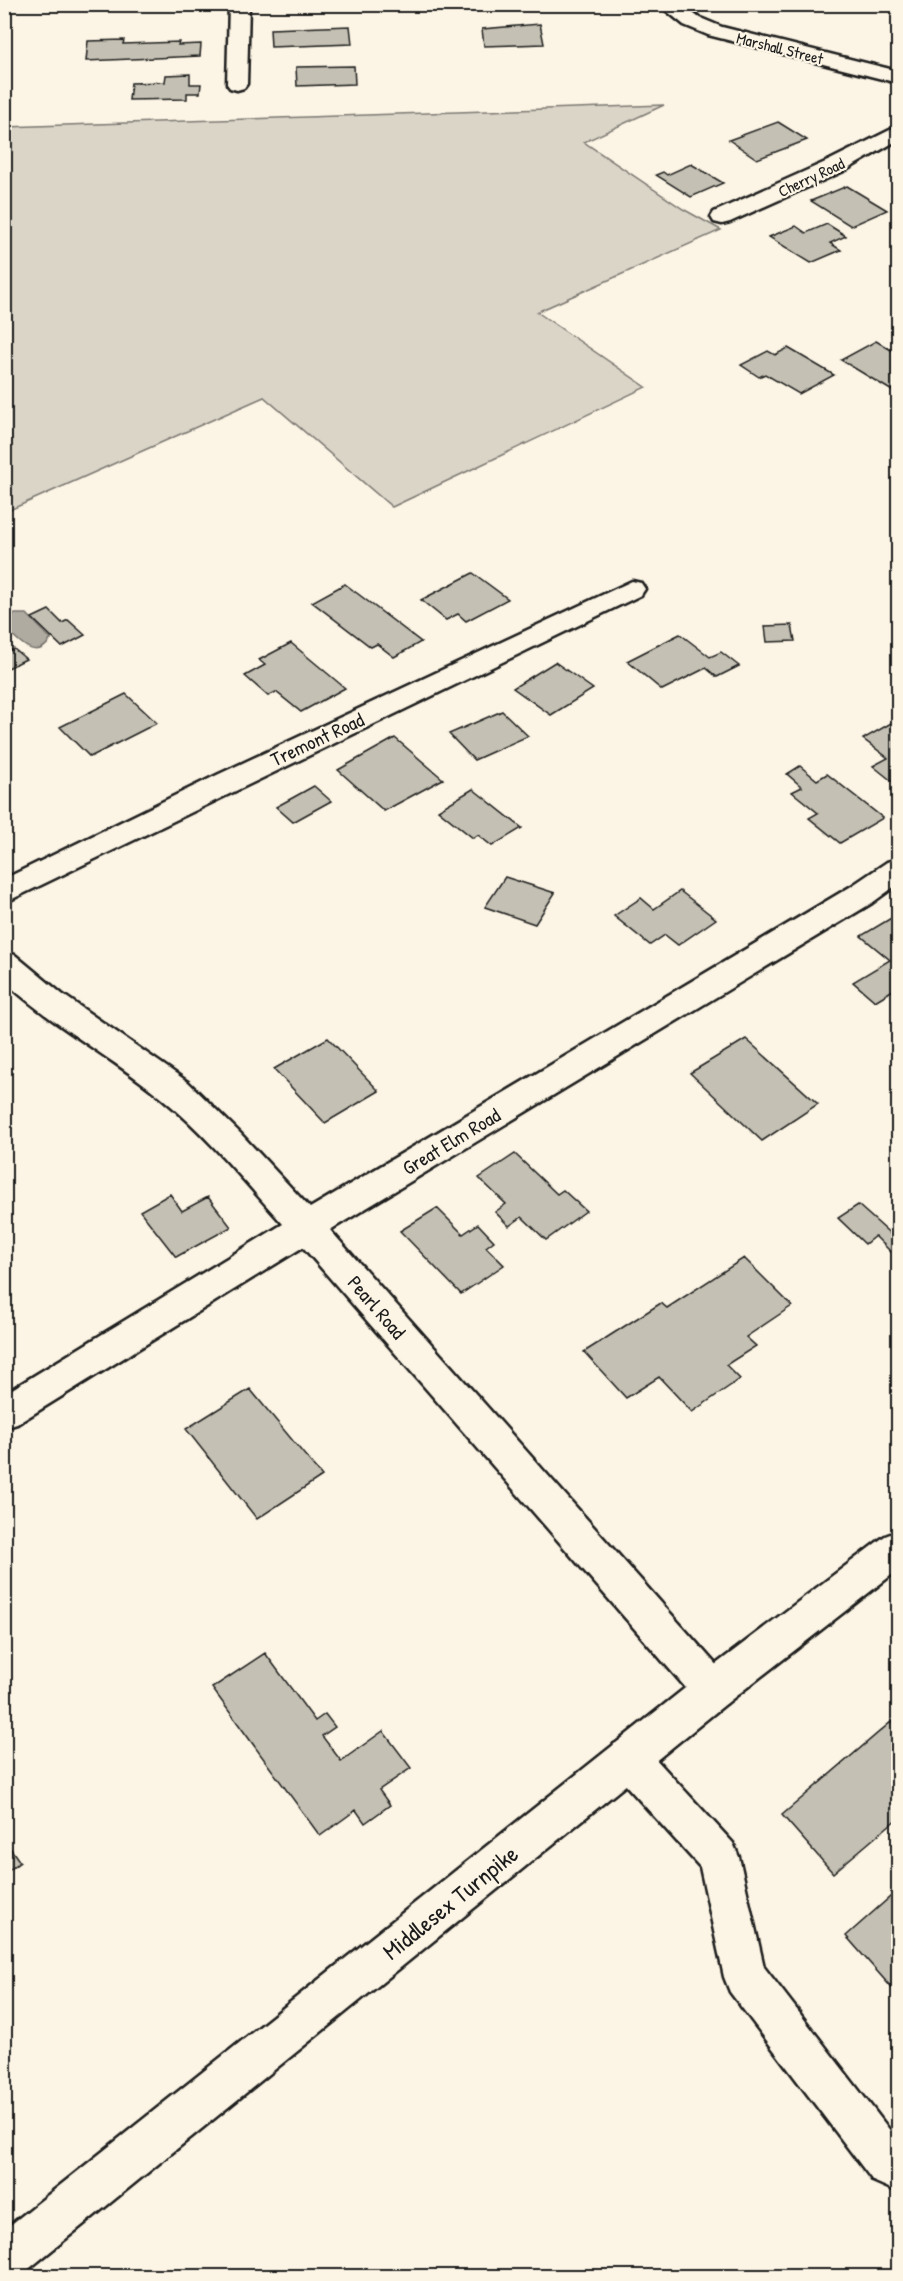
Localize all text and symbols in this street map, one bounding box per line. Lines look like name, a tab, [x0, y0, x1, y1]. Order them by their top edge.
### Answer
street label: Marshall Street	[734, 27, 826, 70]
street label: Cherry Road	[774, 152, 848, 202]
street label: Tremont Road	[266, 706, 368, 772]
street label: Great Elm Road	[397, 1101, 505, 1181]
street label: Pearl Road	[342, 1270, 412, 1345]
street label: Middlesex Turnpike	[376, 1837, 525, 1967]

